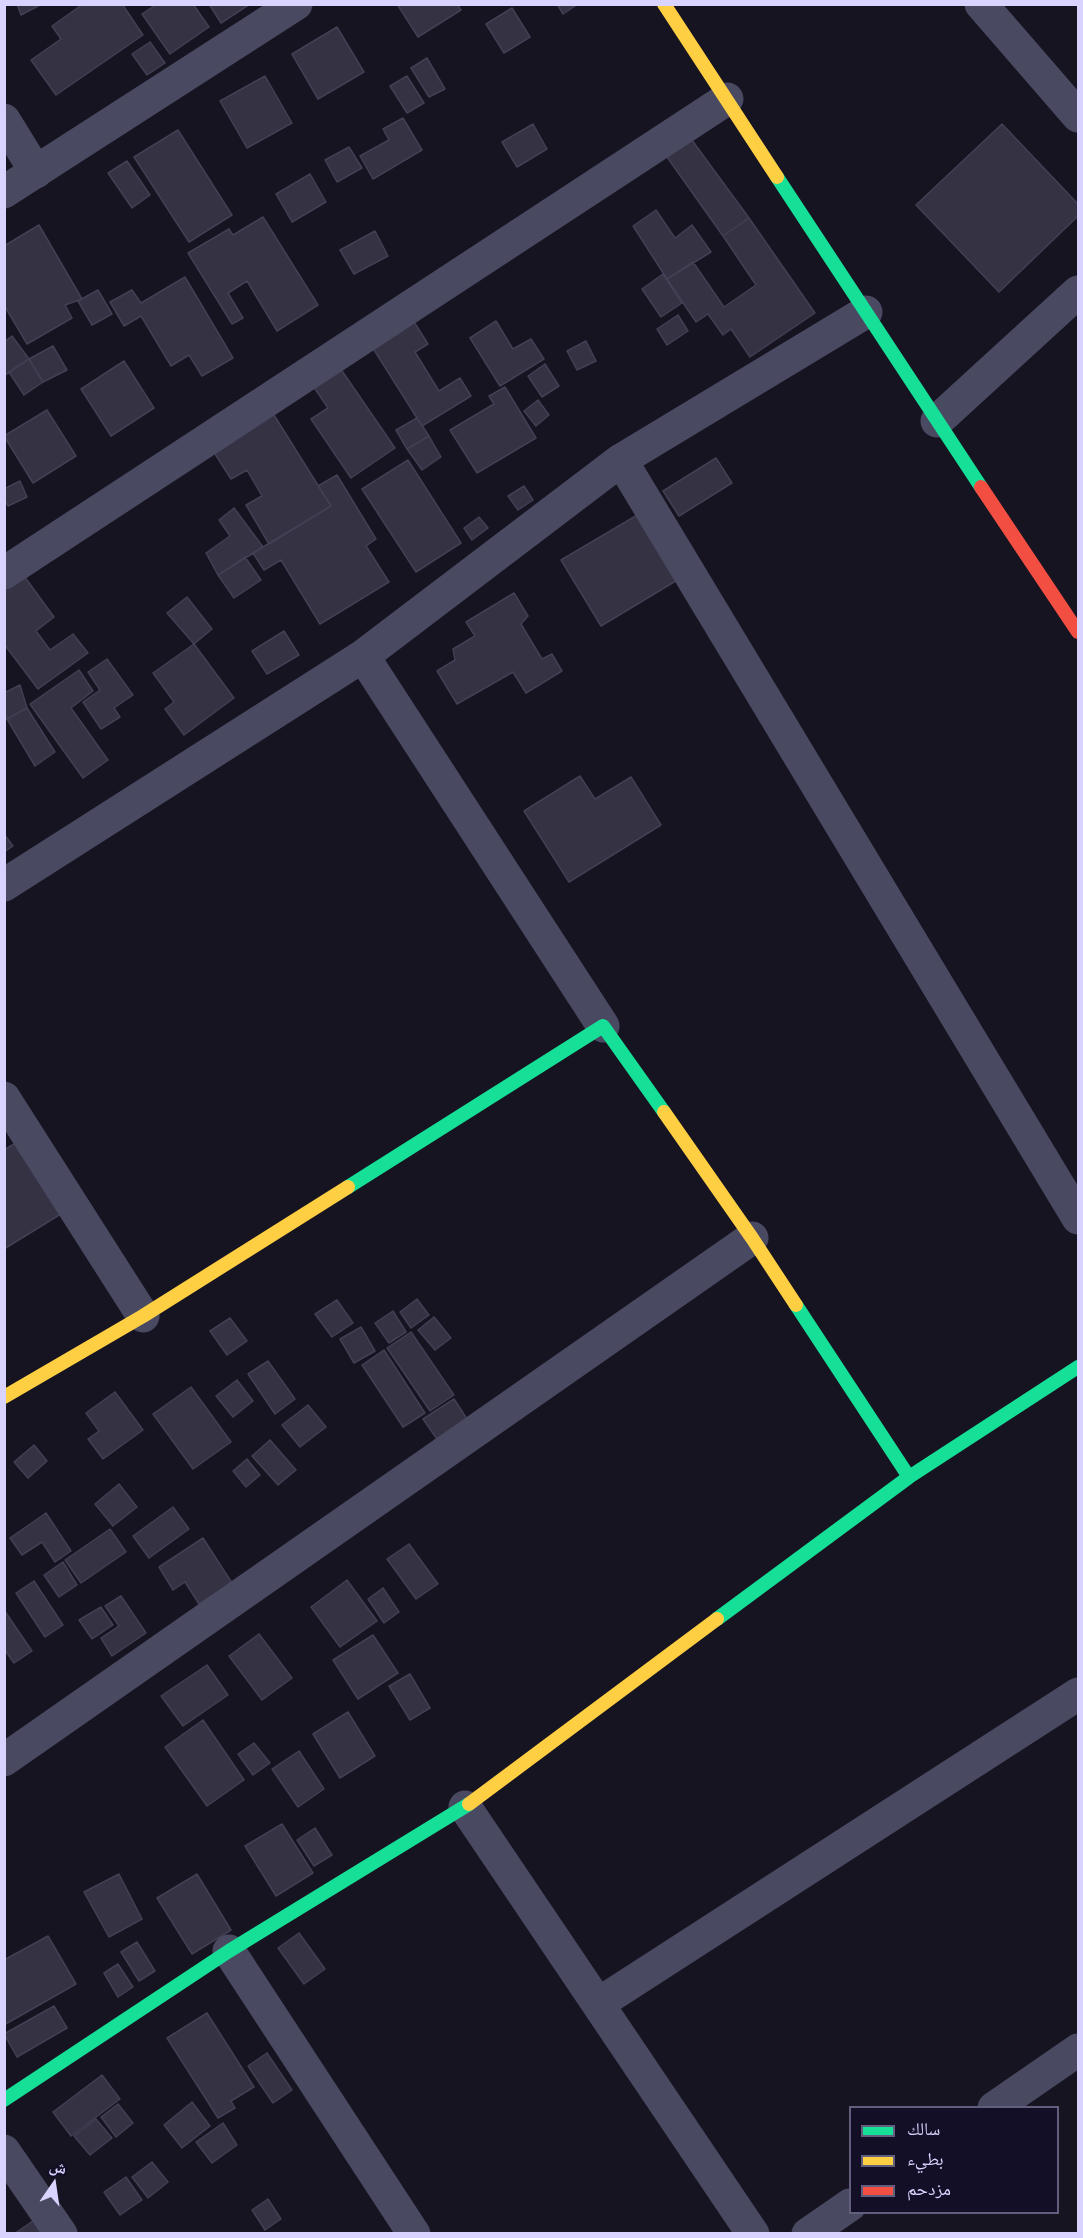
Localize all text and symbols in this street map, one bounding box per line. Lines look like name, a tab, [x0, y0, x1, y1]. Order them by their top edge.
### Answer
legend	[849, 2106, 1059, 2214]
text: سالك	[907, 2117, 940, 2139]
text: بطيء	[907, 2147, 944, 2169]
north arrow	[24, 2154, 84, 2214]
text: ش	[48, 2155, 69, 2177]
text: مزدحم	[907, 2177, 951, 2199]

